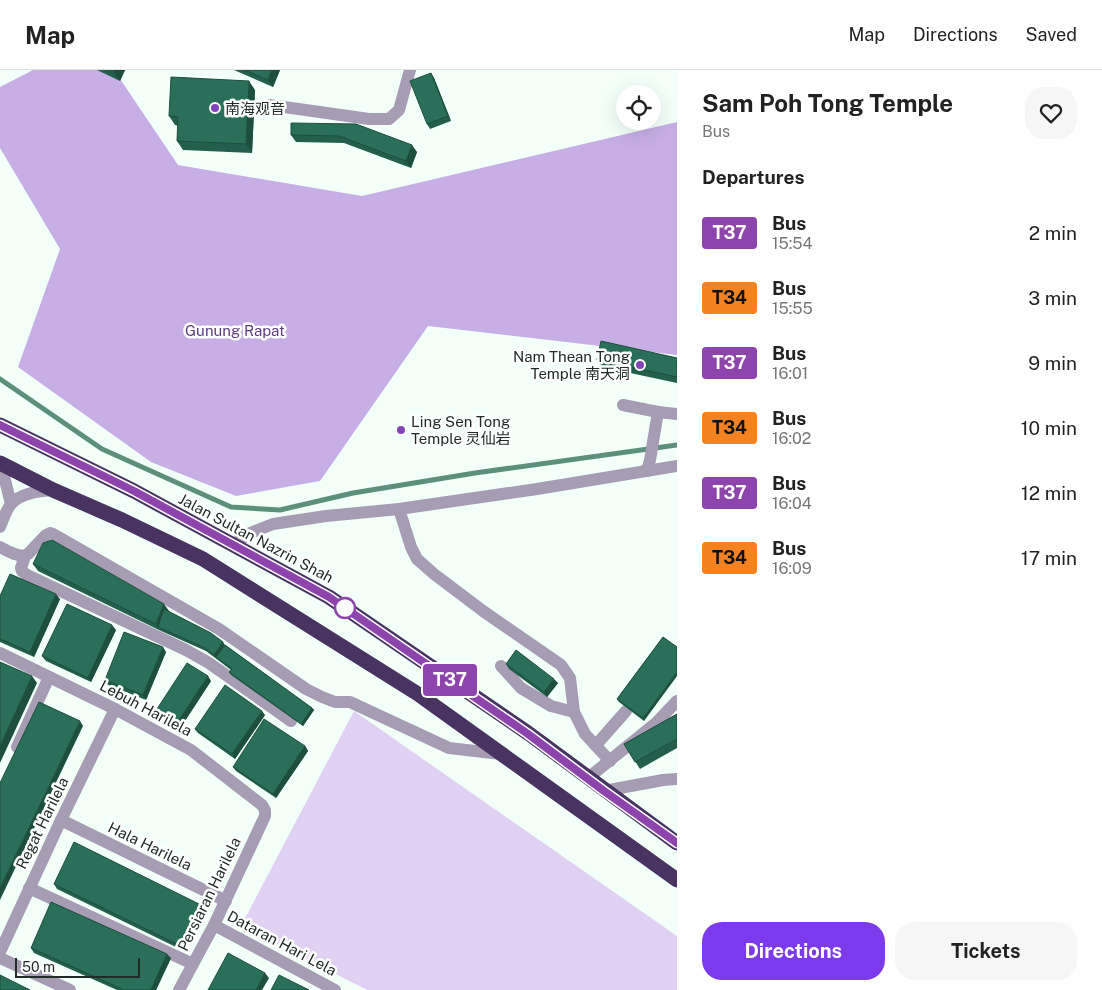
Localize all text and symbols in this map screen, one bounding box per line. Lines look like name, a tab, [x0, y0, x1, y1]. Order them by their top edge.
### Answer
text: Map	[25, 21, 75, 49]
text: Map	[848, 24, 885, 45]
text: Directions	[913, 24, 998, 45]
text: Saved	[1026, 24, 1077, 45]
map controls	[616, 85, 661, 130]
button: locate	[616, 85, 661, 130]
button: heart	[1025, 87, 1077, 139]
text: Sam Poh Tong Temple	[702, 89, 953, 117]
place label: 南海观音	[225, 100, 285, 117]
marker: 南海观音	[209, 102, 221, 114]
text: Bus	[702, 122, 730, 141]
text: Departures	[702, 166, 805, 188]
text: Bus	[772, 212, 806, 234]
text: T37	[712, 222, 747, 243]
text: 2 min	[1029, 222, 1077, 244]
text: 15:54	[772, 234, 813, 253]
text: Bus	[772, 277, 806, 299]
text: T34	[712, 287, 747, 308]
text: 3 min	[1028, 287, 1077, 309]
text: 15:55	[772, 299, 813, 318]
park label: Gunung Rapat	[185, 322, 285, 339]
text: Bus	[772, 342, 806, 364]
place label: Nam Thean Tong Temple 南天洞	[513, 348, 630, 382]
text: T37	[712, 352, 747, 373]
text: 9 min	[1028, 352, 1077, 374]
marker: Nam Thean Tong Temple 南天洞	[634, 359, 646, 371]
text: 16:01	[772, 364, 808, 383]
text: Bus	[772, 407, 806, 429]
place label: Ling Sen Tong Temple 灵仙岩	[411, 413, 510, 447]
text: T34	[712, 417, 747, 438]
text: 10 min	[1021, 417, 1077, 439]
marker: Ling Sen Tong Temple 灵仙岩	[395, 424, 407, 436]
text: 16:02	[772, 429, 811, 448]
text: Bus	[772, 472, 806, 494]
text: T37	[712, 482, 747, 503]
text: 12 min	[1021, 482, 1077, 504]
street label: Jalan Sultan Nazrin Shah	[176, 490, 336, 586]
text: 16:04	[772, 494, 812, 513]
text: Bus	[772, 537, 806, 559]
text: T34	[712, 547, 747, 568]
text: 17 min	[1021, 547, 1077, 569]
text: 16:09	[772, 559, 812, 578]
unlabelled marker	[334, 597, 356, 619]
line badge: T37	[421, 664, 479, 696]
text: T37	[433, 669, 467, 690]
street label: Lebuh Harilela	[97, 677, 195, 739]
street label: Regat Harilela	[12, 774, 72, 872]
street label: Hala Harilela	[105, 818, 195, 874]
street label: Persiaran Harilela	[174, 834, 244, 954]
street label: Dataran Hari Lela	[224, 907, 340, 979]
button: Directions	[702, 922, 885, 980]
button: Tickets	[895, 922, 1077, 980]
scale bar	[15, 955, 140, 978]
text: 50 m	[22, 959, 55, 975]

